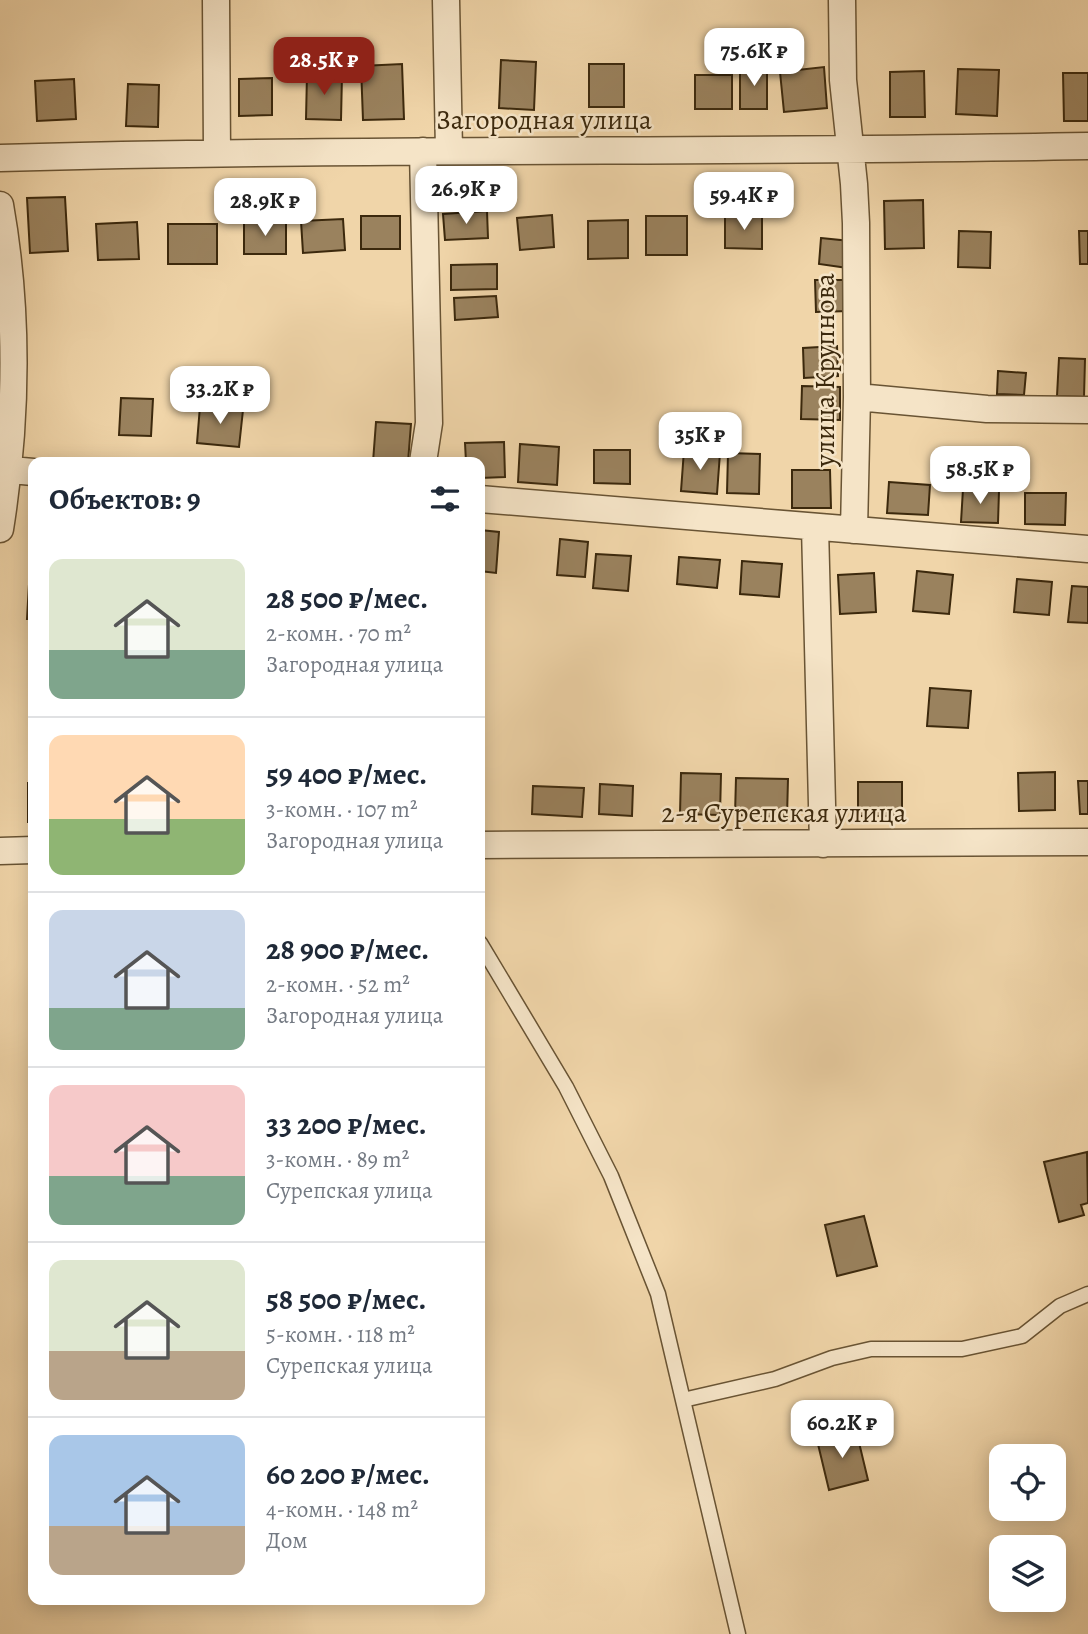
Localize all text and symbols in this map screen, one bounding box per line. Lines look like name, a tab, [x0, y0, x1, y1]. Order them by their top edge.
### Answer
pin: 75.6K ₽	[689, 28, 819, 88]
text: 75.6K ₽	[720, 35, 788, 66]
pin: 28.5K ₽	[259, 38, 389, 97]
text: 28.5K ₽	[289, 44, 359, 75]
street label: Загородная улица	[436, 101, 652, 139]
pin: 26.9K ₽	[401, 166, 531, 226]
text: 26.9K ₽	[431, 173, 501, 204]
pin: 59.4K ₽	[679, 173, 809, 232]
pin: 28.9K ₽	[200, 178, 330, 238]
text: 59.4K ₽	[710, 179, 778, 210]
text: 28.9K ₽	[230, 185, 300, 216]
street label: улица Крупнова	[806, 273, 844, 468]
pin: 33.2K ₽	[155, 366, 285, 426]
text: 33.2K ₽	[186, 373, 254, 404]
pin: 35K ₽	[651, 412, 749, 472]
text: 35K ₽	[675, 419, 725, 450]
pin: 58.5K ₽	[915, 447, 1045, 506]
text: 58.5K ₽	[946, 453, 1014, 484]
text: Объектов: 9	[49, 479, 201, 519]
icon: filters	[426, 480, 464, 518]
text: 28 500 ₽/мес.	[266, 578, 428, 618]
icon: home	[105, 587, 189, 671]
text: 2-комн. · 70 m²	[266, 618, 411, 649]
text: Загородная улица	[266, 649, 443, 680]
text: 59 400 ₽/мес.	[266, 754, 427, 794]
icon: home	[105, 763, 189, 847]
text: 3-комн. · 107 m²	[266, 794, 417, 825]
street label: 2-я Сурепская улица	[661, 794, 907, 832]
text: Загородная улица	[266, 825, 443, 856]
text: 28 900 ₽/мес.	[266, 929, 429, 969]
icon: home	[105, 938, 189, 1022]
text: 2-комн. · 52 m²	[266, 969, 410, 1000]
text: Загородная улица	[266, 1000, 443, 1031]
text: 33 200 ₽/мес.	[266, 1104, 427, 1144]
icon: home	[105, 1113, 189, 1197]
text: 3-комн. · 89 m²	[266, 1144, 409, 1175]
text: Сурепская улица	[266, 1175, 433, 1206]
text: 58 500 ₽/мес.	[266, 1279, 426, 1319]
icon: home	[105, 1288, 189, 1372]
text: 5-комн. · 118 m²	[266, 1319, 415, 1350]
text: Сурепская улица	[266, 1350, 433, 1381]
pin: 60.2K ₽	[777, 1400, 907, 1460]
text: 60.2K ₽	[807, 1407, 877, 1438]
map controls	[989, 1444, 1066, 1612]
button: locate	[989, 1444, 1066, 1521]
text: 60 200 ₽/мес.	[266, 1454, 430, 1494]
icon: home	[105, 1463, 189, 1547]
text: 4-комн. · 148 m²	[266, 1494, 418, 1525]
text: Дом	[266, 1525, 308, 1556]
button: layers	[989, 1535, 1066, 1612]

